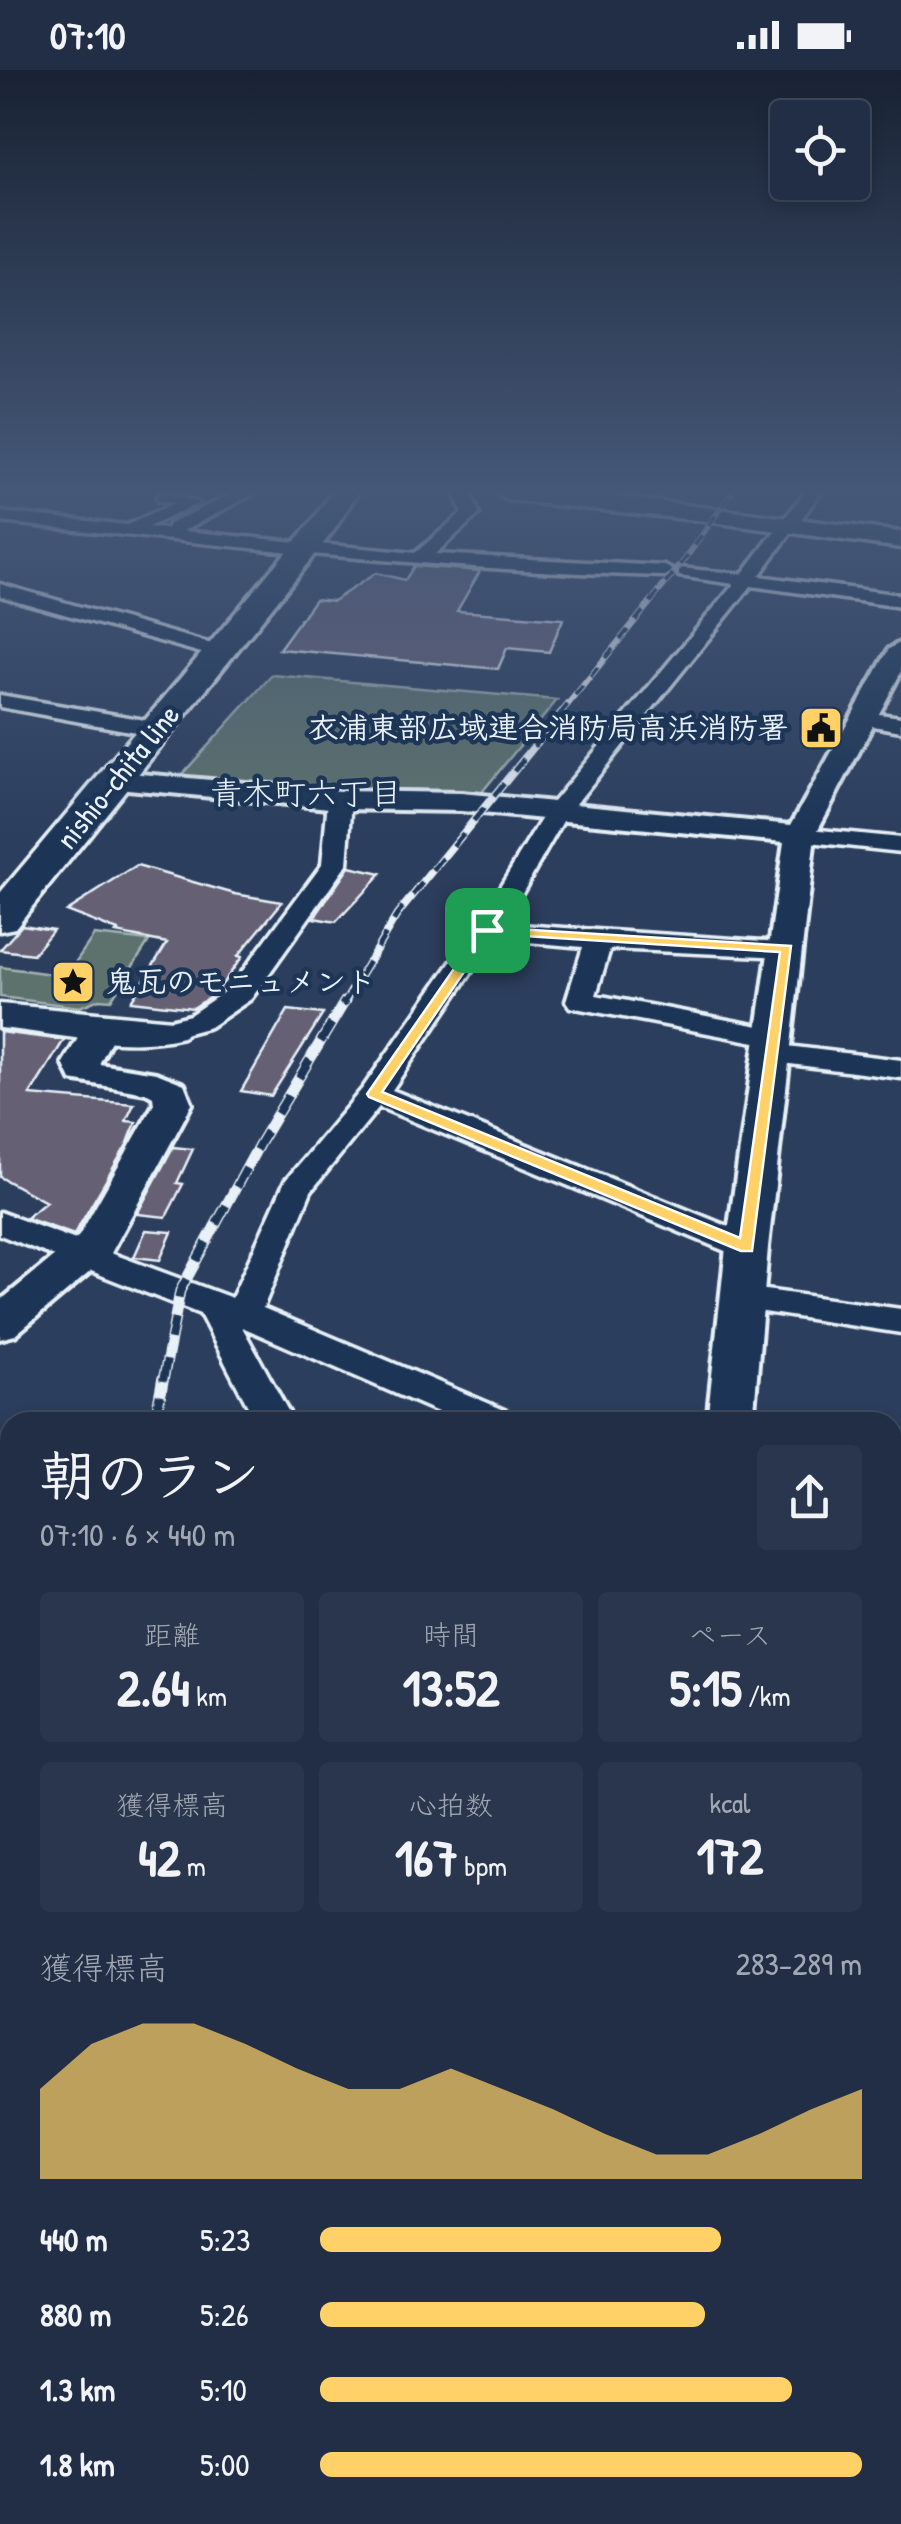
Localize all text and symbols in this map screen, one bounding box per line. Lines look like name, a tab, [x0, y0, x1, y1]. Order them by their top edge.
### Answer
text: 07:10	[50, 9, 125, 61]
map controls	[770, 100, 870, 200]
button: locate	[770, 100, 870, 200]
street label: nishio-chita line	[46, 696, 188, 857]
public building icon: 衣浦東部広域連合消防局高浜消防署	[798, 705, 844, 751]
place label: 衣浦東部広域連合消防局高浜消防署	[308, 707, 788, 747]
district label: 青木町六丁目	[210, 771, 402, 814]
pin	[445, 888, 530, 973]
icon: arrive	[460, 903, 515, 958]
place icon: 鬼瓦のモニュメント	[50, 959, 96, 1005]
place label: 鬼瓦のモニュメント	[106, 961, 376, 1001]
text: 朝のラン	[40, 1438, 260, 1512]
button: share	[757, 1445, 862, 1550]
text: 07:10 · 6 × 440 m	[40, 1513, 235, 1556]
text: 距離	[144, 1616, 200, 1654]
text: 時間	[423, 1616, 479, 1654]
text: ペース	[689, 1616, 771, 1654]
text: 2.64	[117, 1654, 190, 1722]
text: 13:52	[403, 1654, 499, 1722]
text: 5:15	[669, 1654, 742, 1722]
text: km	[190, 1677, 227, 1715]
text: /km	[742, 1677, 791, 1715]
text: kcal	[710, 1784, 750, 1822]
text: 獲得標高	[116, 1786, 228, 1824]
text: 心拍数	[409, 1786, 493, 1824]
text: 172	[697, 1822, 763, 1890]
text: 42	[138, 1824, 180, 1892]
text: 167	[395, 1824, 458, 1892]
text: m	[180, 1847, 206, 1885]
text: bpm	[458, 1847, 507, 1885]
text: 283–289 m	[736, 1942, 862, 1985]
text: 獲得標高	[40, 1946, 168, 1989]
text: 440 m	[40, 2218, 107, 2261]
text: 5:23	[200, 2218, 250, 2261]
text: 880 m	[40, 2293, 111, 2336]
text: 5:26	[200, 2293, 249, 2336]
text: 1.3 km	[40, 2368, 115, 2411]
text: 5:10	[200, 2368, 247, 2411]
text: 1.8 km	[40, 2443, 115, 2486]
text: 5:00	[200, 2443, 250, 2486]

